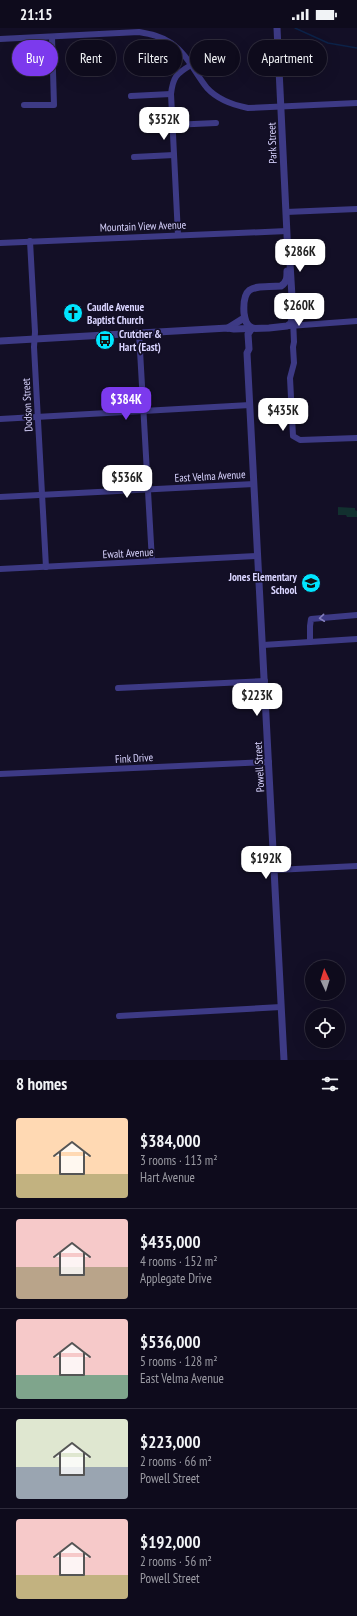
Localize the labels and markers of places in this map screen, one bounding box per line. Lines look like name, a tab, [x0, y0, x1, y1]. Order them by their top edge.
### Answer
pin: $352K	[136, 107, 192, 141]
pin: $286K	[272, 239, 328, 273]
pin: $260K	[271, 293, 327, 327]
place label: Caudle Avenue Baptist Church	[87, 300, 144, 327]
church icon: Caudle Avenue Baptist Church	[62, 302, 84, 324]
place label: Crutcher & Hart (East)	[119, 327, 162, 354]
bus stop icon: Crutcher & Hart (East)	[94, 329, 116, 351]
pin: $384K	[98, 387, 154, 421]
pin: $435K	[255, 398, 311, 432]
pin: $536K	[99, 465, 155, 499]
place label: Jones Elementary School	[228, 570, 298, 597]
school or university icon: Jones Elementary School	[300, 572, 322, 594]
pin: $223K	[229, 683, 285, 717]
pin: $192K	[238, 846, 294, 880]

